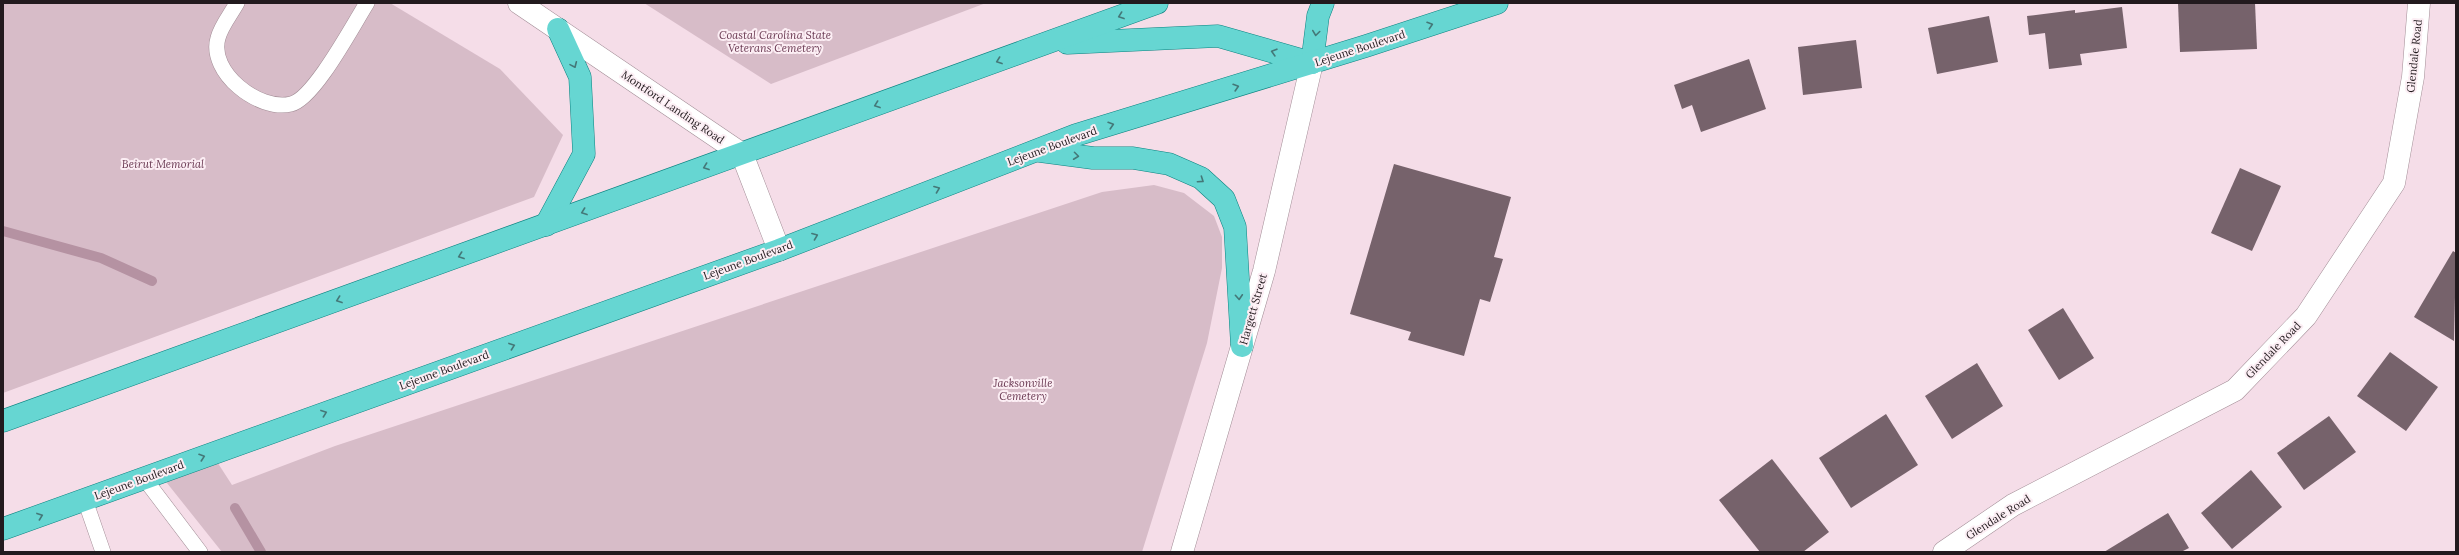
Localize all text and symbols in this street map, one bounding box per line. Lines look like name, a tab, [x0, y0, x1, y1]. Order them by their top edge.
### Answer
one-way arrow	[1117, 12, 1124, 20]
street label: Glendale Road	[2403, 18, 2425, 93]
one-way arrow	[1426, 22, 1433, 30]
street label: Lejeune Boulevard	[1313, 27, 1407, 69]
park label: Coastal Carolina State Veterans Cemetery	[719, 28, 831, 55]
one-way arrow	[1312, 30, 1321, 36]
one-way arrow	[1271, 48, 1278, 57]
one-way arrow	[995, 56, 1002, 64]
one-way arrow	[569, 60, 577, 68]
street label: Montford Landing Road	[619, 67, 728, 147]
one-way arrow	[1232, 83, 1239, 92]
one-way arrow	[873, 101, 880, 109]
one-way arrow	[1108, 121, 1115, 130]
street label: Lejeune Boulevard	[1005, 123, 1099, 169]
one-way arrow	[1073, 151, 1079, 160]
park label: Beirut Memorial	[122, 157, 204, 171]
one-way arrow	[702, 163, 709, 171]
one-way arrow	[1197, 175, 1204, 182]
one-way arrow	[933, 186, 940, 194]
one-way arrow	[580, 207, 587, 215]
one-way arrow	[812, 232, 819, 240]
street label: Lejeune Boulevard	[701, 237, 795, 283]
one-way arrow	[458, 251, 465, 259]
street label: Hargett Street	[1236, 271, 1270, 346]
one-way arrow	[1234, 294, 1243, 300]
one-way arrow	[336, 295, 343, 304]
street label: Glendale Road	[2242, 318, 2304, 381]
one-way arrow	[508, 342, 515, 350]
street label: Lejeune Boulevard	[397, 347, 491, 393]
park label: Jacksonville Cemetery	[993, 376, 1052, 403]
one-way arrow	[320, 410, 327, 418]
one-way arrow	[198, 454, 205, 462]
street label: Lejeune Boulevard	[92, 457, 186, 503]
street label: Glendale Road	[1963, 491, 2033, 542]
one-way arrow	[36, 512, 43, 520]

